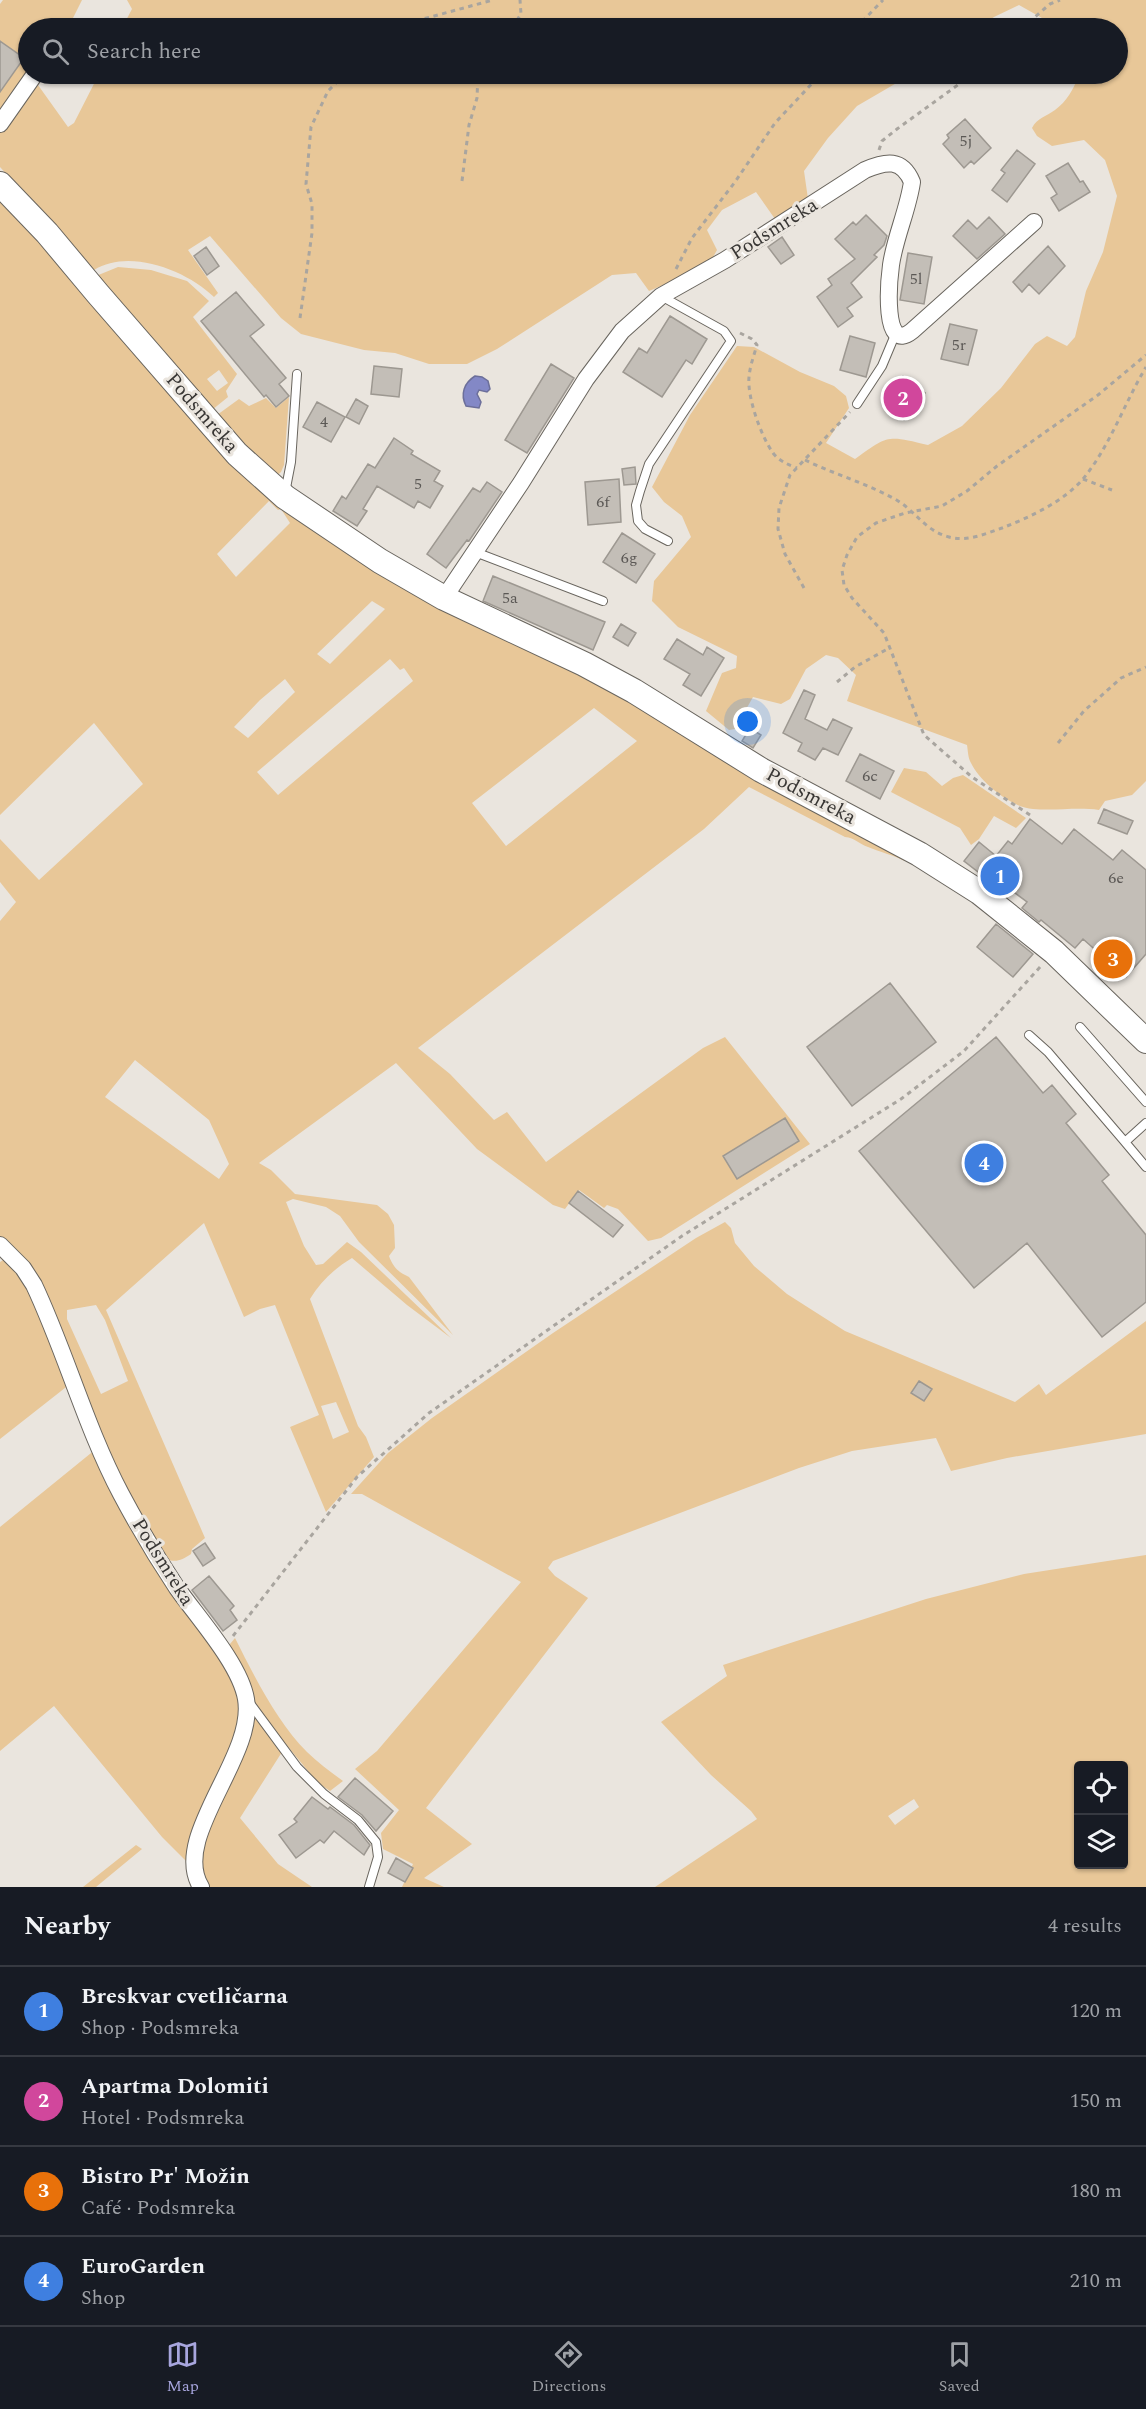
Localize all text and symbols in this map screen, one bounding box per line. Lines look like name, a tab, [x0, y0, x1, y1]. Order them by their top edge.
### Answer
search box	[18, 18, 1128, 84]
icon: search	[39, 35, 72, 68]
text: Search here	[87, 35, 201, 68]
house number: 5j	[959, 129, 973, 153]
street label: Podsmreka	[724, 190, 824, 268]
house number: 5l	[910, 267, 922, 291]
house number: 5r	[952, 333, 966, 357]
street label: Podsmreka	[158, 366, 246, 460]
pin: 2	[884, 376, 922, 420]
house number: 4	[320, 410, 328, 434]
house number: 5	[414, 472, 422, 496]
house number: 6f	[596, 490, 611, 514]
house number: 6g	[621, 546, 637, 570]
house number: 5a	[502, 586, 518, 610]
your location	[733, 707, 762, 736]
street label: Podsmreka	[760, 760, 862, 832]
house number: 6c	[862, 764, 878, 788]
pin: 1	[980, 854, 1020, 898]
house number: 6e	[1108, 866, 1124, 890]
pin: 3	[1094, 936, 1132, 982]
pin: 4	[964, 1140, 1004, 1186]
street label: Podsmreka	[124, 1512, 202, 1612]
map controls	[1074, 1761, 1128, 1869]
button: locate	[1074, 1761, 1128, 1815]
button: layers	[1074, 1815, 1128, 1869]
text: Nearby	[24, 1906, 110, 1946]
text: 4 results	[1048, 1911, 1122, 1941]
text: Breskvar cvetličarna	[81, 1980, 288, 2013]
text: 1	[38, 1996, 49, 2026]
text: 120 m	[1070, 1996, 1122, 2026]
text: Shop · Podsmreka	[81, 2013, 239, 2043]
text: Apartma Dolomiti	[81, 2070, 269, 2103]
text: 2	[38, 2086, 49, 2116]
text: 150 m	[1070, 2086, 1122, 2116]
text: Hotel · Podsmreka	[81, 2103, 244, 2133]
text: Bistro Pr' Možin	[81, 2160, 250, 2193]
text: 3	[38, 2176, 49, 2206]
text: 180 m	[1070, 2176, 1122, 2206]
text: Café · Podsmreka	[81, 2193, 235, 2223]
text: EuroGarden	[81, 2250, 205, 2283]
text: 4	[38, 2266, 49, 2296]
text: 210 m	[1070, 2266, 1122, 2296]
text: Shop	[81, 2283, 125, 2313]
tab: Map	[166, 2338, 199, 2398]
tab: Directions	[532, 2338, 606, 2398]
tab: Saved	[939, 2338, 980, 2398]

